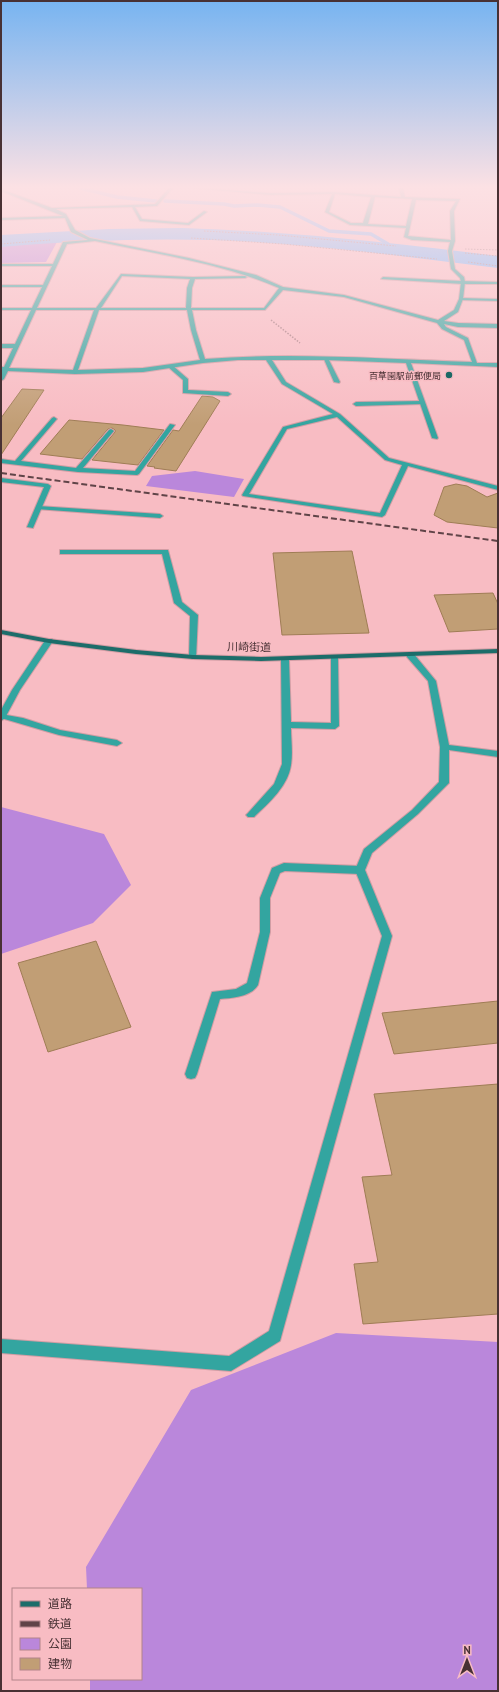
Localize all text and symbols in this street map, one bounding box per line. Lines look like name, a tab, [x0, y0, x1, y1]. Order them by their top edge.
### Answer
place label: 百草園駅前郵便局	[369, 370, 441, 381]
marker: 百草園駅前郵便局	[444, 370, 454, 380]
street label: 川崎街道	[227, 640, 271, 654]
legend	[12, 1588, 142, 1680]
text: 道路	[48, 1596, 72, 1611]
text: 鉄道	[48, 1616, 72, 1631]
text: 公園	[48, 1636, 72, 1651]
north arrow	[447, 1640, 487, 1680]
text: N	[463, 1643, 471, 1657]
text: 建物	[48, 1656, 72, 1671]

